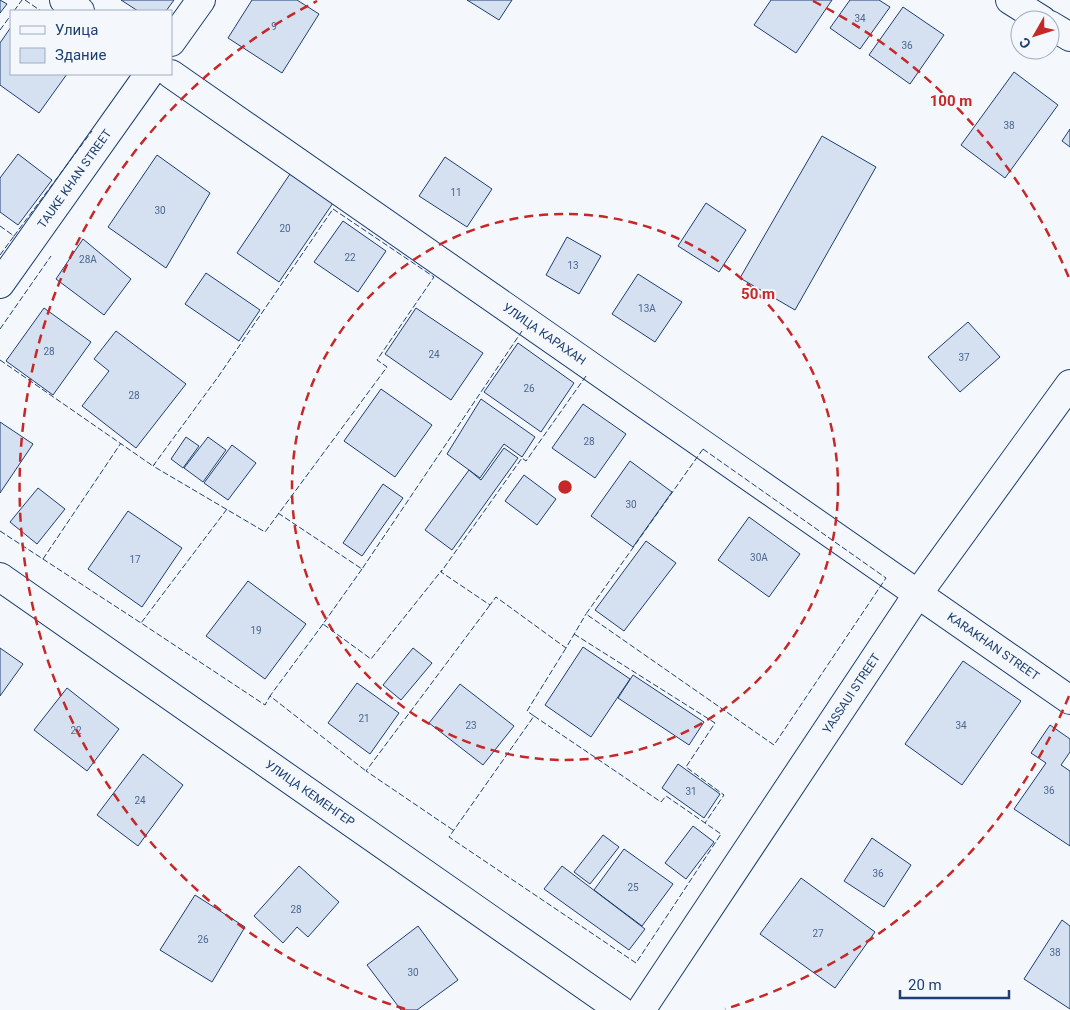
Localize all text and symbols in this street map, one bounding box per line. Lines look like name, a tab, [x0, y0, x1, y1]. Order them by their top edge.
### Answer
legend	[10, 10, 172, 75]
north arrow	[1010, 10, 1060, 60]
house number: 34	[854, 13, 866, 24]
text: Улица	[55, 21, 98, 39]
house number: 9	[271, 21, 277, 32]
text: С	[1016, 35, 1034, 52]
house number: 36	[901, 40, 913, 51]
text: Здание	[55, 46, 106, 64]
text: 100 m	[930, 92, 972, 110]
house number: 38	[1003, 120, 1015, 131]
street label: TAUKE KHAN STREET	[35, 127, 114, 231]
house number: 11	[450, 187, 462, 198]
house number: 30	[154, 205, 166, 216]
house number: 20	[279, 223, 291, 234]
house number: 22	[344, 252, 356, 263]
house number: 28А	[79, 254, 97, 265]
house number: 13	[567, 260, 579, 271]
text: 50 m	[741, 285, 775, 303]
street label: УЛИЦА КАРАХАН	[500, 300, 589, 368]
house number: 13А	[638, 303, 656, 314]
house number: 28	[43, 346, 55, 357]
house number: 24	[428, 349, 440, 360]
house number: 37	[958, 352, 970, 363]
house number: 26	[523, 383, 535, 394]
house number: 28	[128, 390, 140, 401]
house number: 28	[583, 436, 595, 447]
centre of rings	[556, 478, 574, 496]
house number: 30	[625, 499, 637, 510]
house number: 30А	[750, 552, 768, 563]
house number: 17	[129, 554, 141, 565]
street label: KARAKHAN STREET	[945, 610, 1042, 683]
house number: 19	[250, 625, 262, 636]
street label: YASSAUI STREET	[820, 651, 883, 736]
house number: 21	[358, 713, 370, 724]
house number: 23	[465, 720, 477, 731]
house number: 34	[955, 720, 967, 731]
house number: 22	[70, 725, 82, 736]
street label: УЛИЦА КЕМЕНГЕР	[263, 757, 358, 830]
house number: 36	[1043, 785, 1055, 796]
house number: 31	[685, 786, 697, 797]
house number: 24	[134, 795, 146, 806]
house number: 36	[872, 868, 884, 879]
house number: 25	[627, 882, 639, 893]
house number: 28	[290, 904, 302, 915]
house number: 27	[812, 928, 824, 939]
house number: 26	[197, 934, 209, 945]
house number: 38	[1049, 947, 1061, 958]
house number: 30	[407, 967, 419, 978]
scale bar	[900, 968, 1009, 1000]
text: 20 m	[908, 976, 942, 994]

